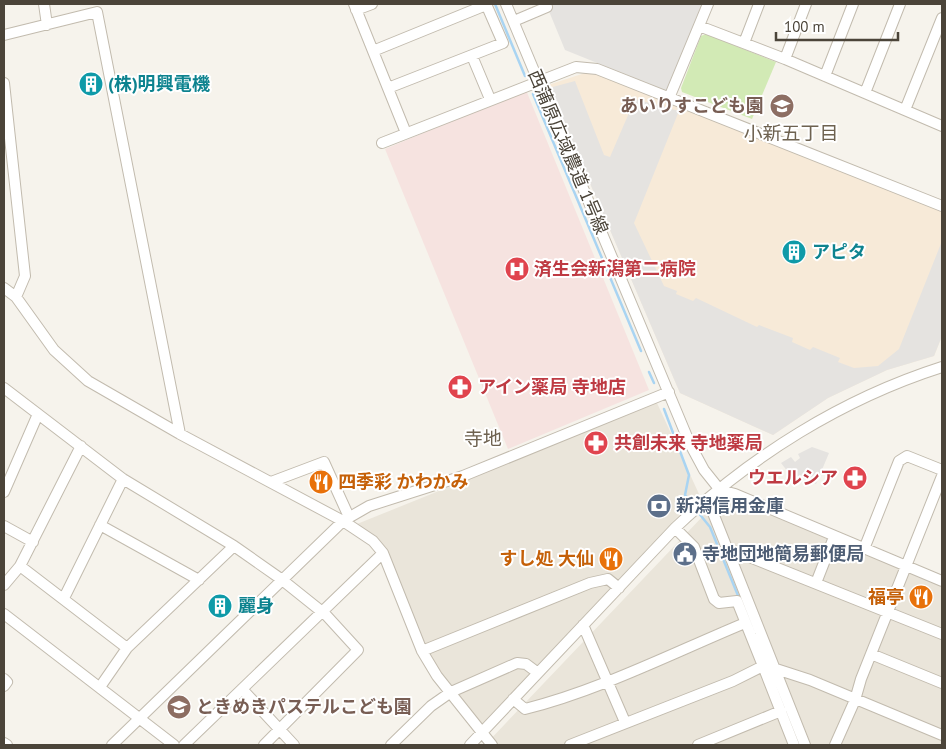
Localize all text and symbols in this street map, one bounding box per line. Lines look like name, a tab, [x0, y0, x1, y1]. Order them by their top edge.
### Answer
scale bar	[776, 10, 898, 42]
text: 100 m	[784, 17, 825, 36]
street label: 西蒲原広域農道 1号線	[523, 66, 614, 238]
building icon: (株)明興電機	[78, 71, 104, 97]
place label: (株)明興電機	[108, 72, 211, 95]
school or university icon: あいりすこども園	[769, 93, 795, 119]
place label: あいりすこども園	[620, 94, 764, 117]
district label: 小新五丁目	[743, 121, 839, 145]
building icon: アピタ	[781, 239, 807, 265]
place label: アピタ	[812, 240, 866, 263]
hospital icon: 済生会新潟第二病院	[504, 256, 530, 282]
place label: 済生会新潟第二病院	[534, 257, 696, 280]
pharmacy icon: アイン薬局 寺地店	[447, 374, 473, 400]
place label: アイン薬局 寺地店	[478, 375, 626, 398]
district label: 寺地	[464, 426, 502, 450]
pharmacy icon: 共創未来 寺地薬局	[583, 430, 609, 456]
place label: 共創未来 寺地薬局	[614, 431, 763, 454]
pharmacy icon: ウエルシア	[842, 465, 868, 491]
place label: ウエルシア	[748, 466, 838, 489]
restaurant icon: 四季彩 かわかみ	[308, 469, 334, 495]
place label: 四季彩 かわかみ	[338, 470, 469, 493]
bank icon: 新潟信用金庫	[646, 493, 672, 519]
place label: 新潟信用金庫	[676, 494, 784, 517]
public building icon: 寺地団地簡易郵便局	[672, 541, 698, 567]
place label: 寺地団地簡易郵便局	[702, 542, 864, 565]
restaurant icon: すし処 大仙	[598, 546, 624, 572]
place label: すし処 大仙	[499, 547, 594, 570]
restaurant icon: 福亭	[908, 584, 934, 610]
place label: 福亭	[868, 585, 904, 608]
building icon: 麗身	[207, 593, 233, 619]
place label: 麗身	[238, 594, 274, 617]
school or university icon: ときめきパステルこども園	[166, 694, 192, 720]
place label: ときめきパステルこども園	[196, 695, 412, 718]

